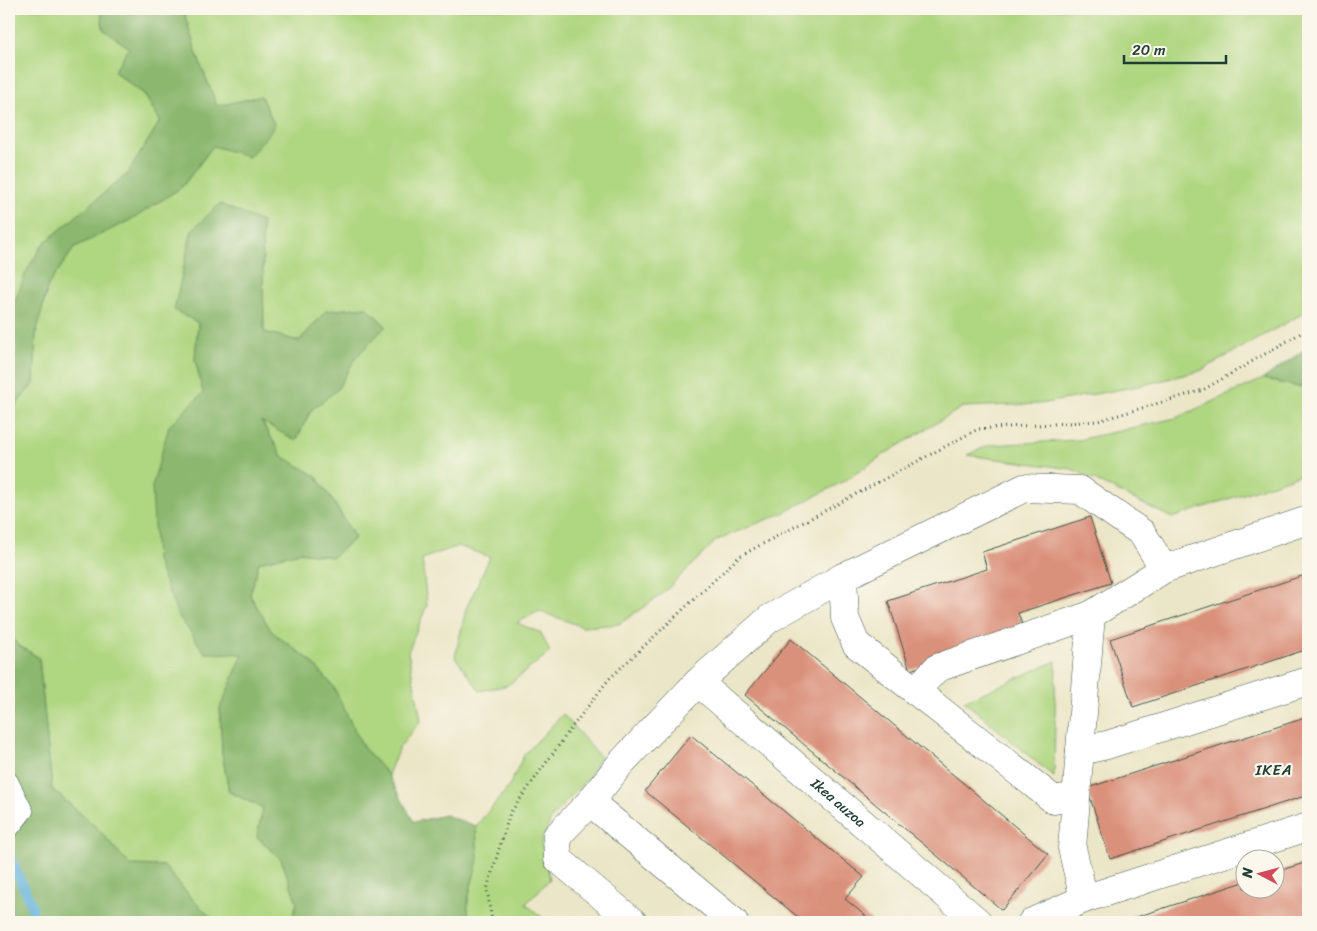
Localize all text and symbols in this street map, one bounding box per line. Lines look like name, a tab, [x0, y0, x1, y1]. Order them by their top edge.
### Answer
scale bar	[1124, 32, 1227, 64]
text: 20 m	[1132, 37, 1166, 63]
district label: IKEA	[1254, 757, 1293, 783]
street label: Ikea auzoa	[804, 771, 872, 833]
north arrow	[1234, 848, 1284, 898]
text: N	[1235, 866, 1261, 880]

